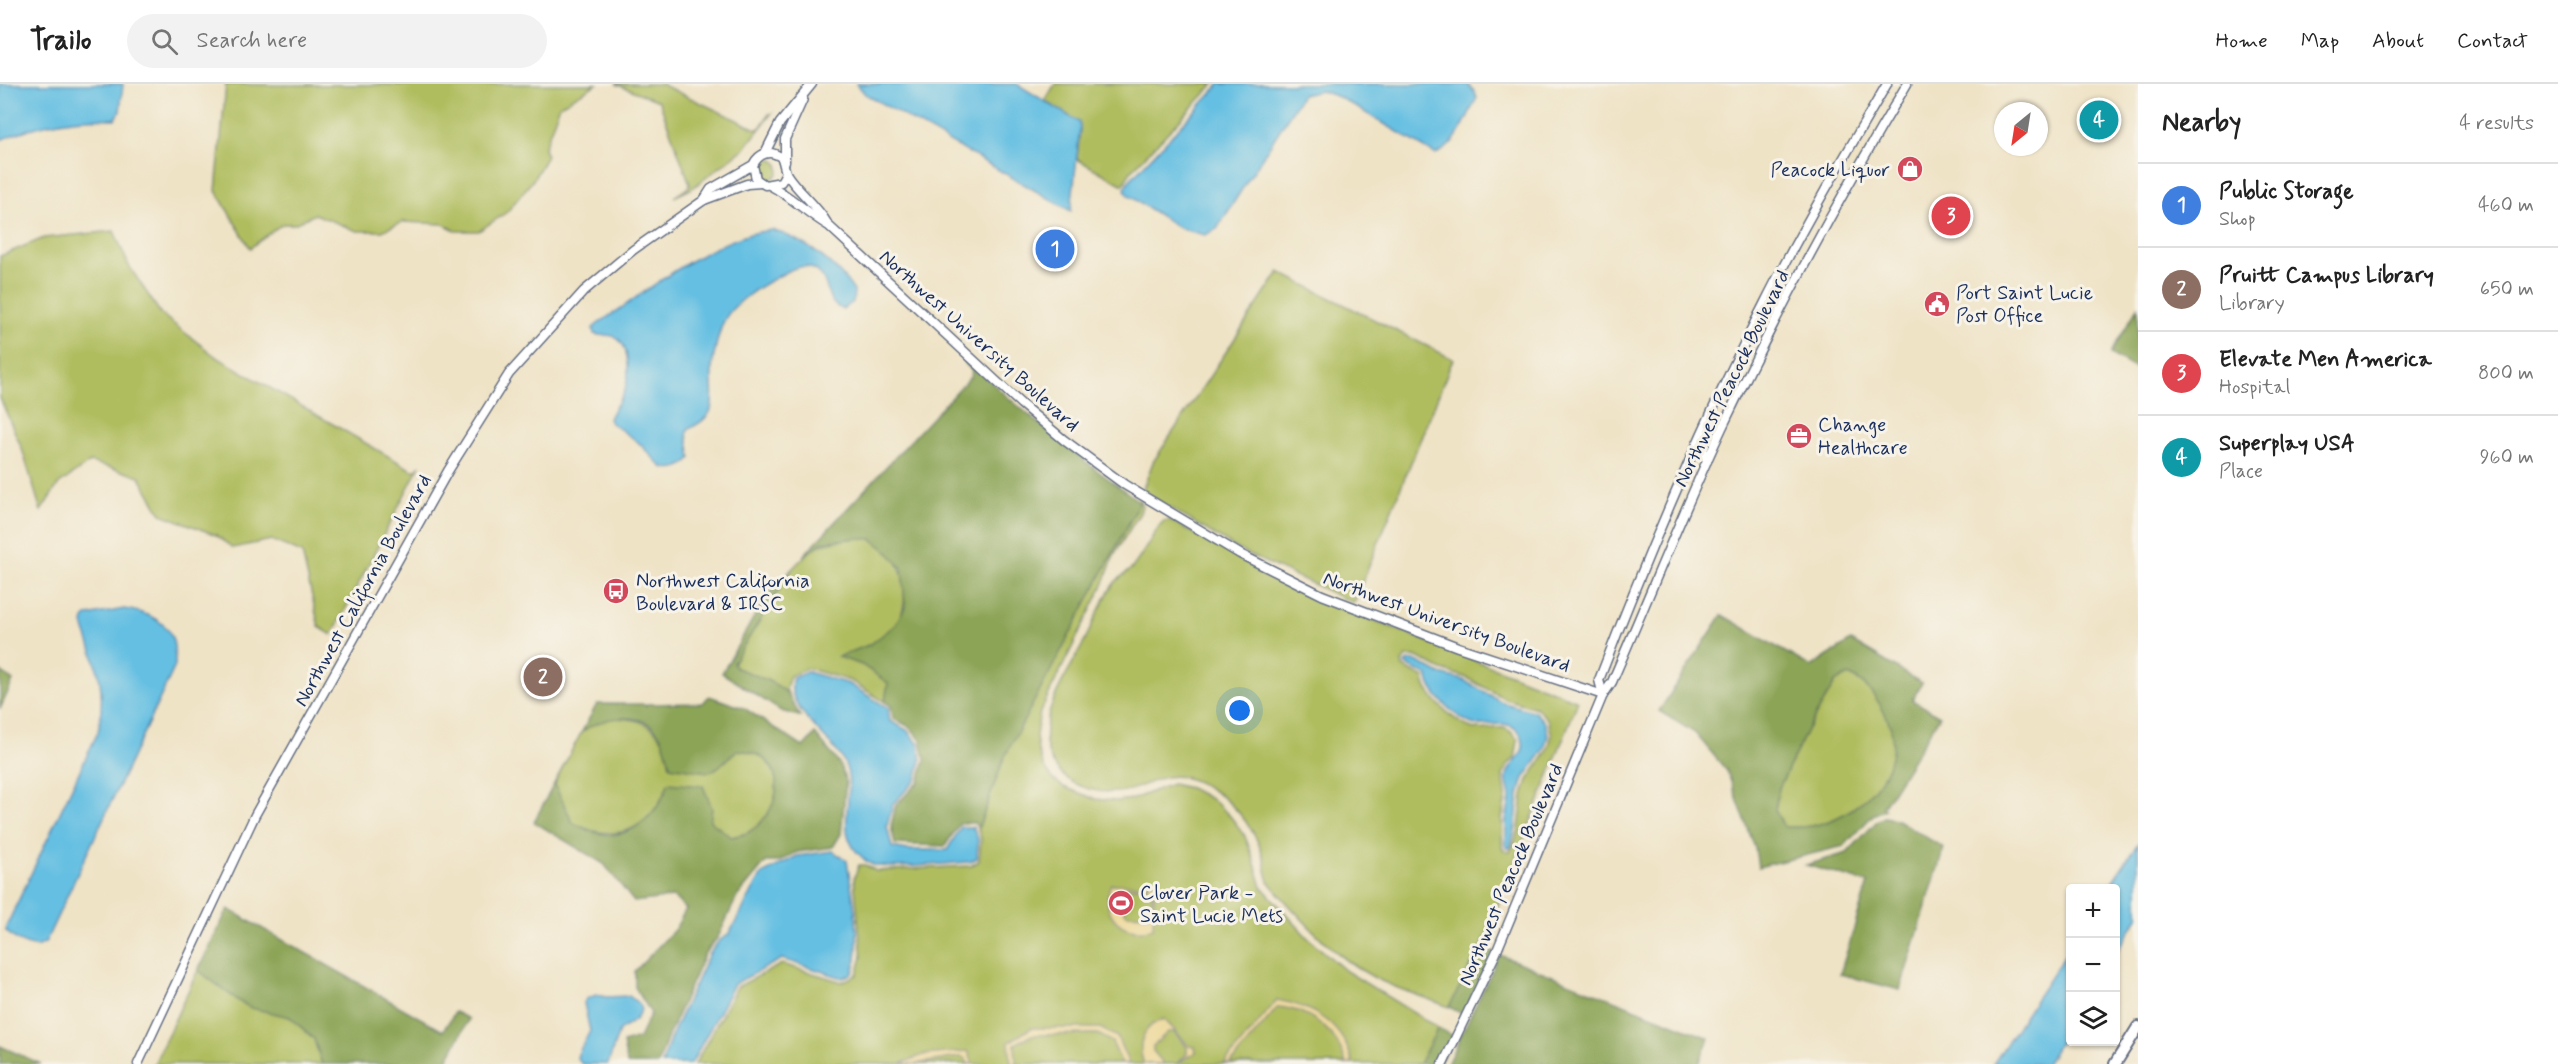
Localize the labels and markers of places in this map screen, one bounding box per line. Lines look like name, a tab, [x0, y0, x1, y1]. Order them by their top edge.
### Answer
pin: 4	[2080, 98, 2118, 142]
shop icon: Peacock Liquor	[1895, 154, 1925, 184]
place label: Peacock Liquor	[1770, 157, 1890, 184]
pin: 3	[1932, 194, 1970, 238]
pin: 1	[1036, 226, 1074, 272]
place label: Port Saint Lucie Post Office	[1956, 280, 2093, 330]
public building icon: Port Saint Lucie Post Office	[1922, 289, 1952, 319]
place label: Change Healthcare	[1818, 412, 1908, 462]
office icon: Change Healthcare	[1784, 421, 1814, 451]
place label: Northwest California Boulevard & IRSC	[636, 568, 810, 618]
bus stop icon: Northwest California Boulevard & IRSC	[601, 576, 631, 606]
pin: 2	[524, 654, 562, 700]
place label: Clover Park - Saint Lucie Mets	[1140, 880, 1283, 930]
sports icon: Clover Park - Saint Lucie Mets	[1106, 888, 1136, 918]

